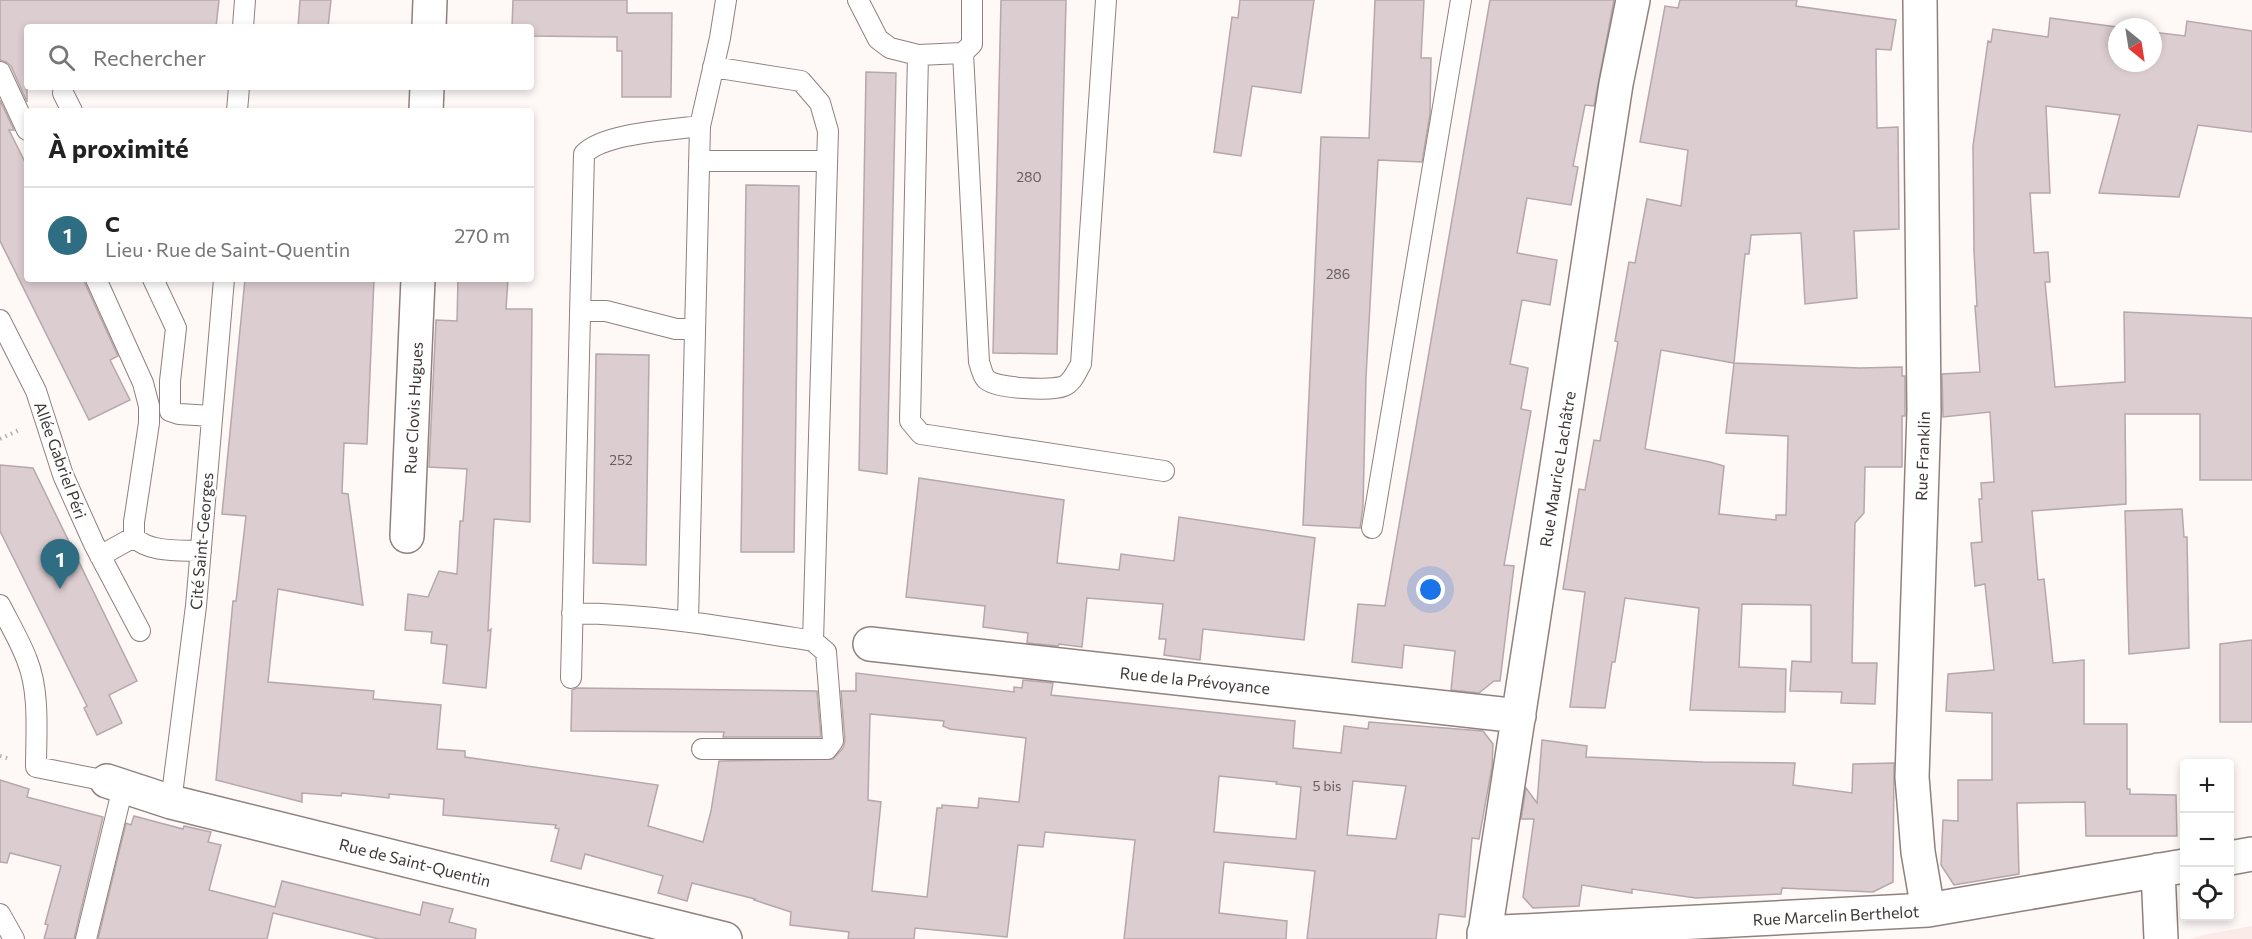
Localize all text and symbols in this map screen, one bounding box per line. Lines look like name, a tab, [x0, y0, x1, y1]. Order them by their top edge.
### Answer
north arrow	[2108, 18, 2162, 72]
search box	[24, 24, 534, 90]
icon: search	[45, 41, 78, 74]
text: Rechercher	[93, 44, 206, 71]
text: À proximité	[48, 132, 189, 163]
house number: 280	[1016, 168, 1042, 185]
text: C	[105, 210, 120, 237]
text: 1	[63, 223, 72, 247]
text: 270 m	[454, 223, 510, 247]
text: Lieu · Rue de Saint-Quentin	[105, 237, 350, 261]
house number: 286	[1326, 265, 1350, 282]
street label: Rue Clovis Hugues	[400, 341, 426, 475]
street label: Rue Maurice Lachâtre	[1535, 390, 1579, 548]
street label: Allée Gabriel Péri	[31, 399, 91, 521]
street label: Rue Franklin	[1911, 411, 1933, 501]
house number: 252	[609, 451, 633, 468]
street label: Cité Saint-Georges	[186, 472, 216, 610]
pin: 1	[40, 540, 80, 589]
your location	[1416, 575, 1445, 604]
street label: Rue de la Prévoyance	[1119, 663, 1271, 697]
map controls	[2180, 759, 2234, 921]
button: +	[2180, 759, 2234, 813]
house number: 5 bis	[1313, 777, 1341, 794]
button: −	[2180, 813, 2234, 867]
street label: Rue de Saint-Quentin	[337, 834, 493, 890]
button: locate	[2180, 867, 2234, 921]
street label: Rue Marcelin Berthelot	[1752, 901, 1920, 929]

